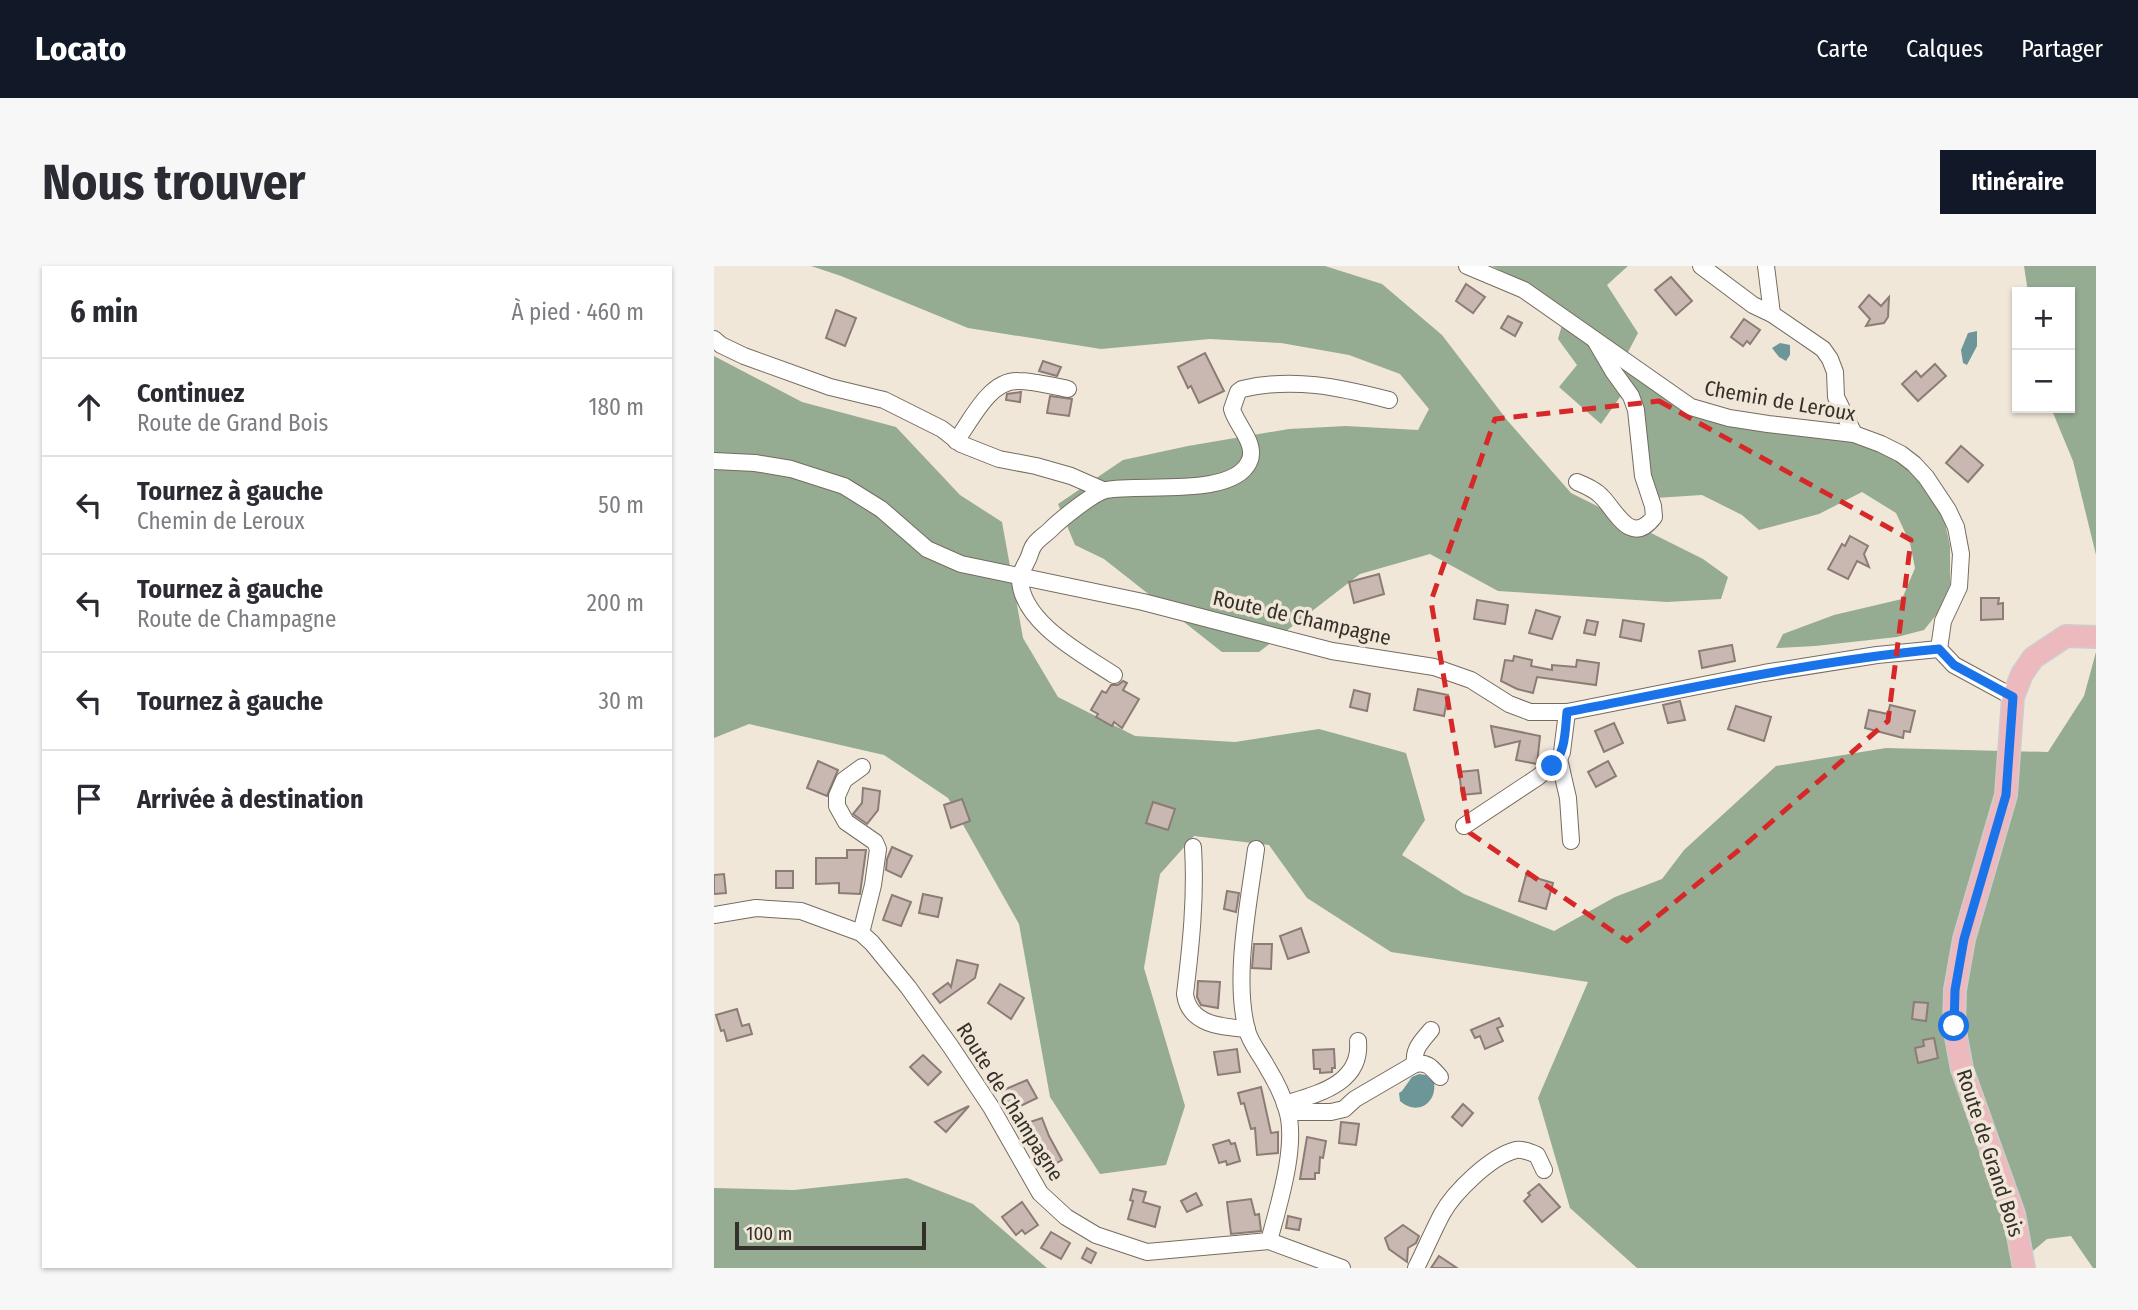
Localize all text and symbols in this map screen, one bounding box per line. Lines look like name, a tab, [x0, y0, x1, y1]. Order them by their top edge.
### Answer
text: Locato	[35, 29, 126, 69]
text: Carte	[1817, 35, 1868, 63]
text: Calques	[1906, 35, 1983, 63]
text: Partager	[2021, 35, 2103, 63]
button: Itinéraire	[1940, 150, 2096, 214]
text: Nous trouver	[42, 153, 305, 212]
map controls	[2012, 287, 2075, 413]
button: +	[2012, 287, 2075, 350]
text: 6 min	[70, 294, 138, 330]
text: À pied · 460 m	[511, 298, 644, 326]
button: −	[2012, 350, 2075, 413]
street label: Chemin de Leroux	[1702, 375, 1858, 427]
text: Continuez	[137, 378, 244, 409]
icon: ahead	[70, 388, 108, 426]
text: 180 m	[588, 393, 644, 421]
text: Route de Grand Bois	[137, 409, 328, 437]
text: Tournez à gauche	[137, 476, 323, 507]
icon: left	[70, 486, 108, 524]
text: 50 m	[598, 491, 644, 519]
text: Chemin de Leroux	[137, 507, 305, 535]
text: Tournez à gauche	[137, 574, 323, 605]
icon: left	[70, 584, 108, 622]
street label: Route de Champagne	[1210, 585, 1394, 651]
text: 200 m	[587, 589, 644, 617]
text: Route de Champagne	[137, 605, 336, 633]
icon: left	[70, 682, 108, 720]
text: Tournez à gauche	[137, 686, 323, 717]
text: 30 m	[599, 687, 644, 715]
route end	[1536, 750, 1567, 781]
icon: arrive	[70, 780, 108, 818]
text: Arrivée à destination	[137, 784, 364, 815]
route start	[1938, 1010, 1969, 1041]
street label: Route de Champagne	[951, 1018, 1069, 1186]
street label: Route de Grand Bois	[1951, 1066, 2029, 1240]
scale bar	[735, 1219, 926, 1251]
text: 100 m	[746, 1222, 792, 1245]

